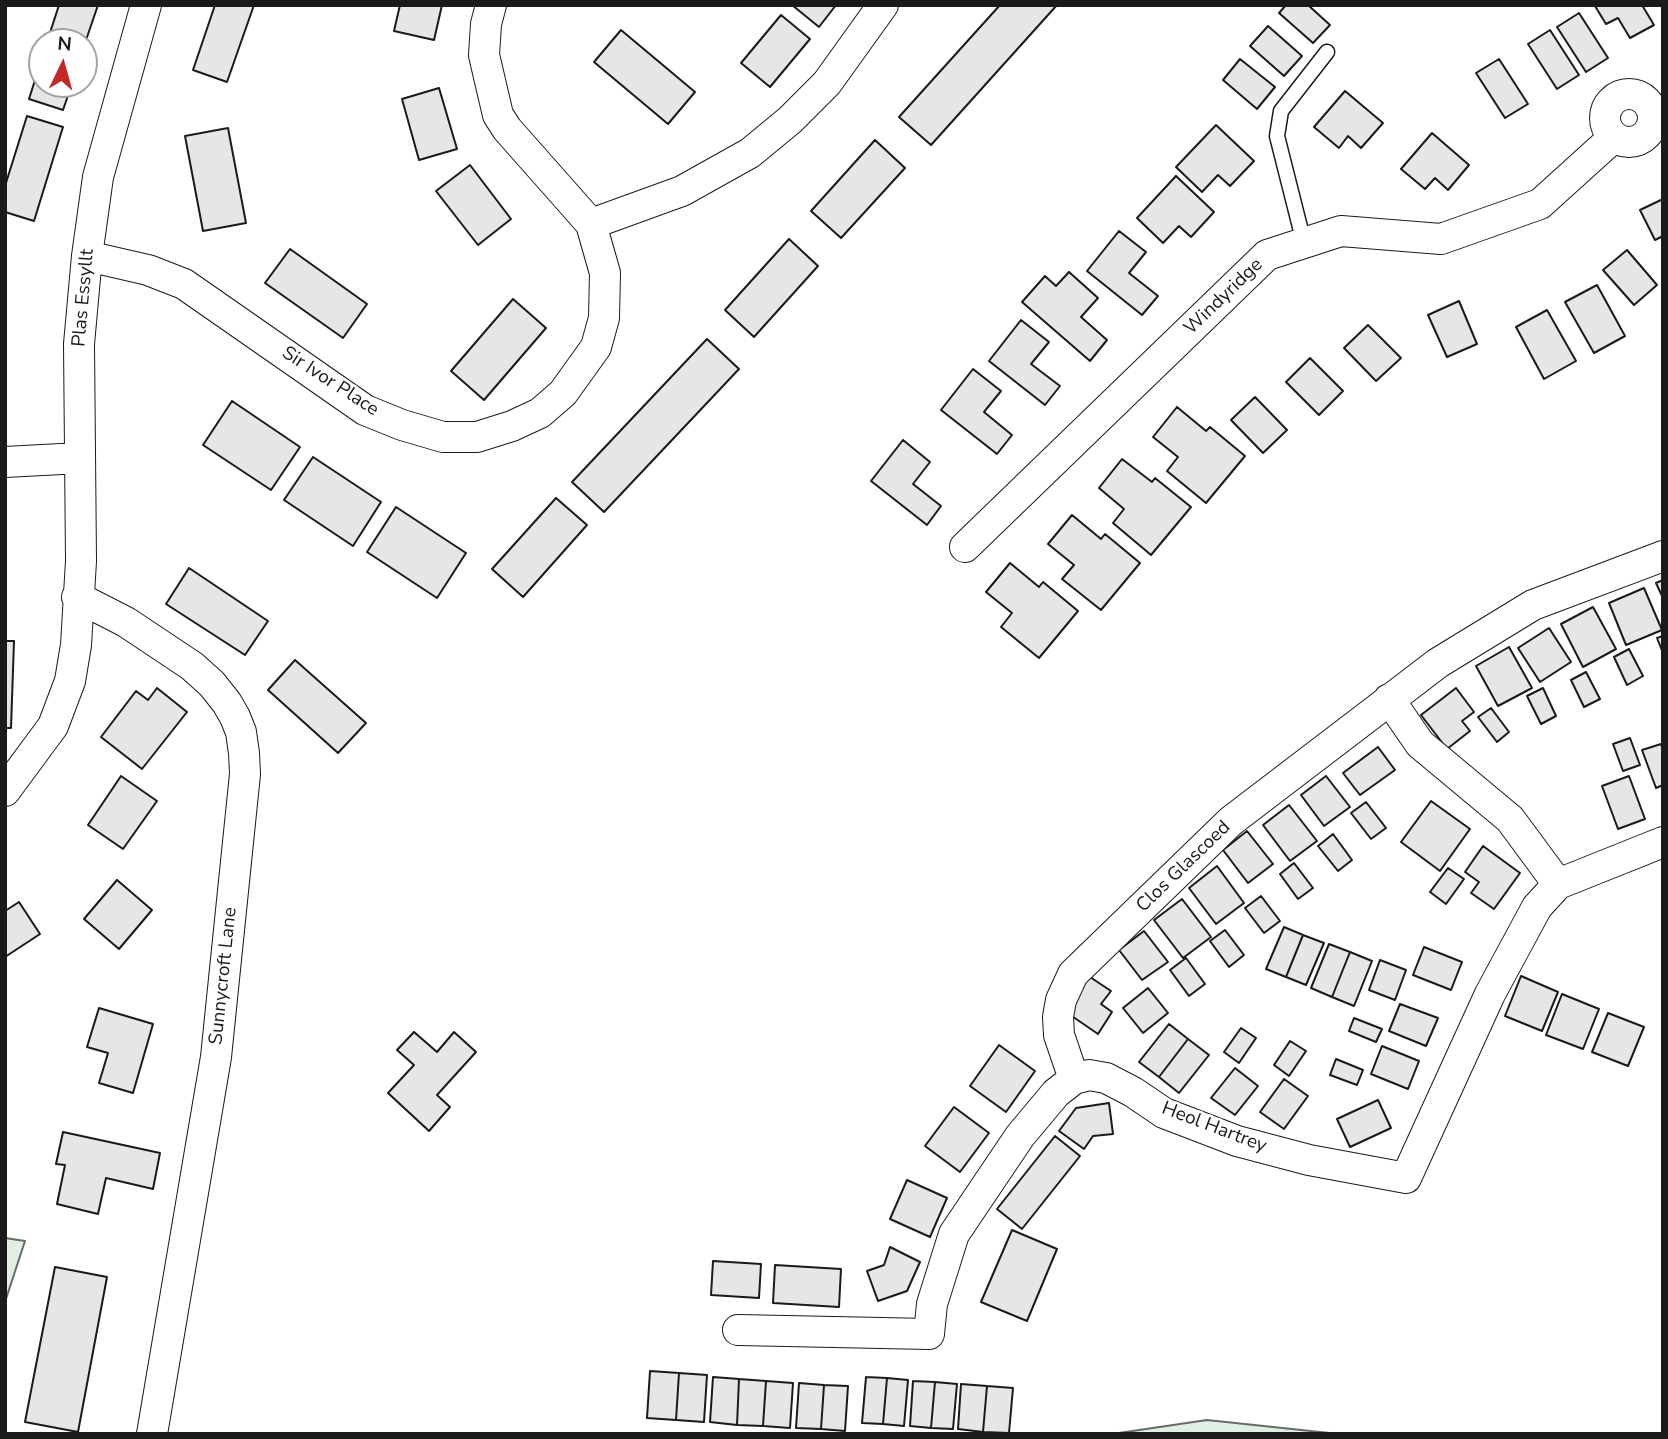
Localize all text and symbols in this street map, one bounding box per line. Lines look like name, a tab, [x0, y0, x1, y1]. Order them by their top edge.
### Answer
north arrow	[28, 28, 98, 98]
text: N	[56, 31, 73, 58]
street label: Plas Essyllt	[68, 248, 100, 348]
street label: Windyridge	[1180, 254, 1268, 340]
street label: Sir Ivor Place	[277, 342, 383, 422]
street label: Clos Glascoed	[1132, 816, 1236, 918]
street label: Sunnycroft Lane	[205, 906, 243, 1046]
street label: Heol Hartrey	[1158, 1098, 1270, 1158]

